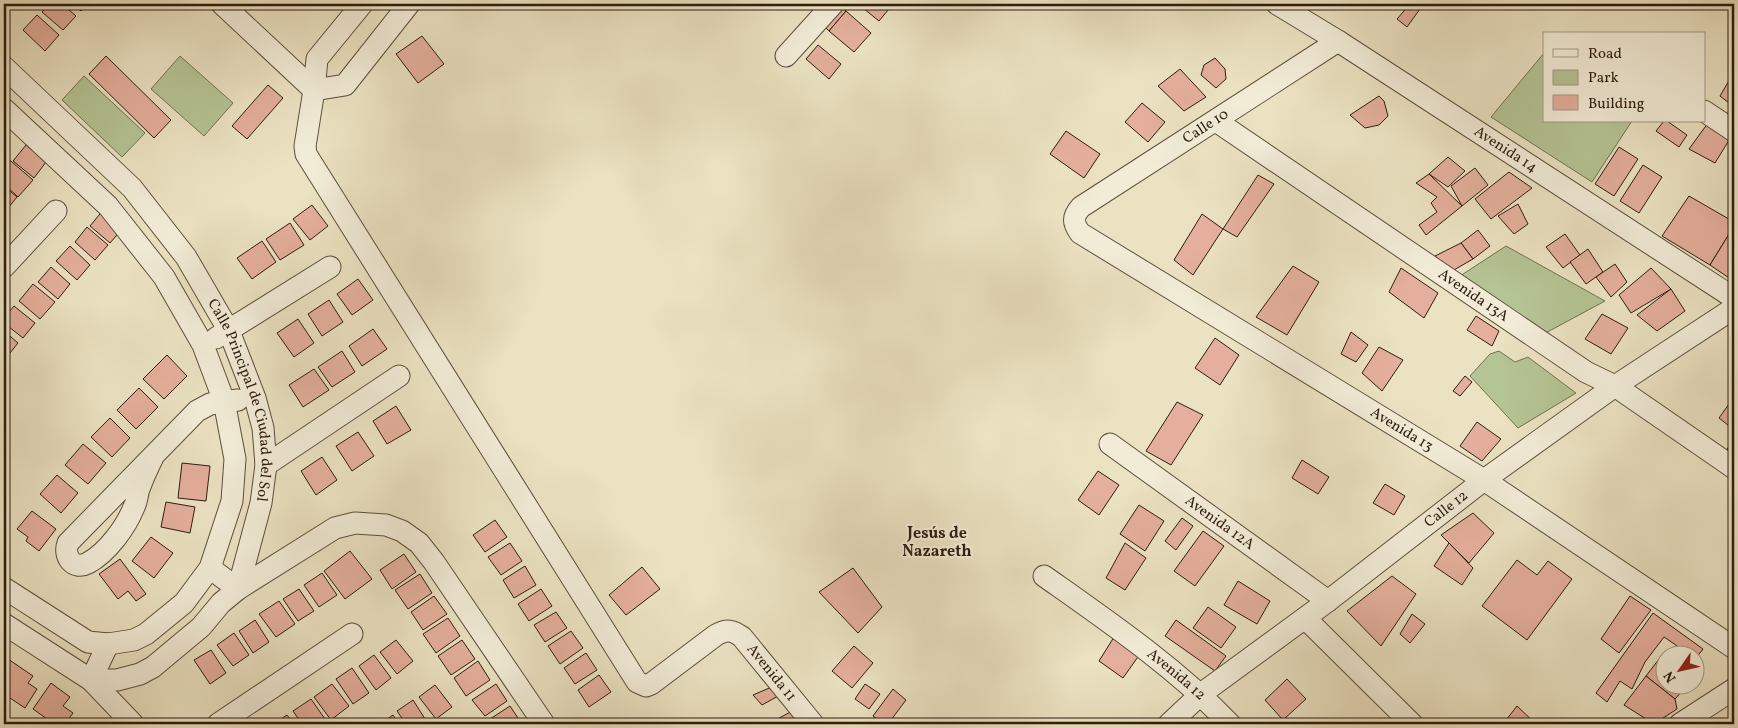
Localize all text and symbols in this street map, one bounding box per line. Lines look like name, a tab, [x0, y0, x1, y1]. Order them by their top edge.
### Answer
legend	[1543, 32, 1706, 122]
text: Road	[1588, 44, 1622, 65]
text: Park	[1588, 68, 1619, 89]
text: Building	[1588, 94, 1645, 115]
street label: Calle 10	[1179, 104, 1233, 150]
street label: Avenida 14	[1470, 121, 1541, 178]
street label: Avenida 13A	[1434, 264, 1513, 327]
street label: Calle Principal de Ciudad del Sol	[202, 295, 277, 503]
street label: Avenida 13	[1366, 402, 1437, 457]
street label: Calle 12	[1420, 486, 1473, 533]
street label: Avenida 12A	[1180, 491, 1259, 555]
district label: Jesús de Nazareth	[902, 523, 972, 563]
street label: Avenida 11	[741, 640, 801, 706]
street label: Avenida 12	[1142, 644, 1210, 706]
north arrow	[1656, 646, 1706, 696]
text: N	[1660, 667, 1681, 686]

